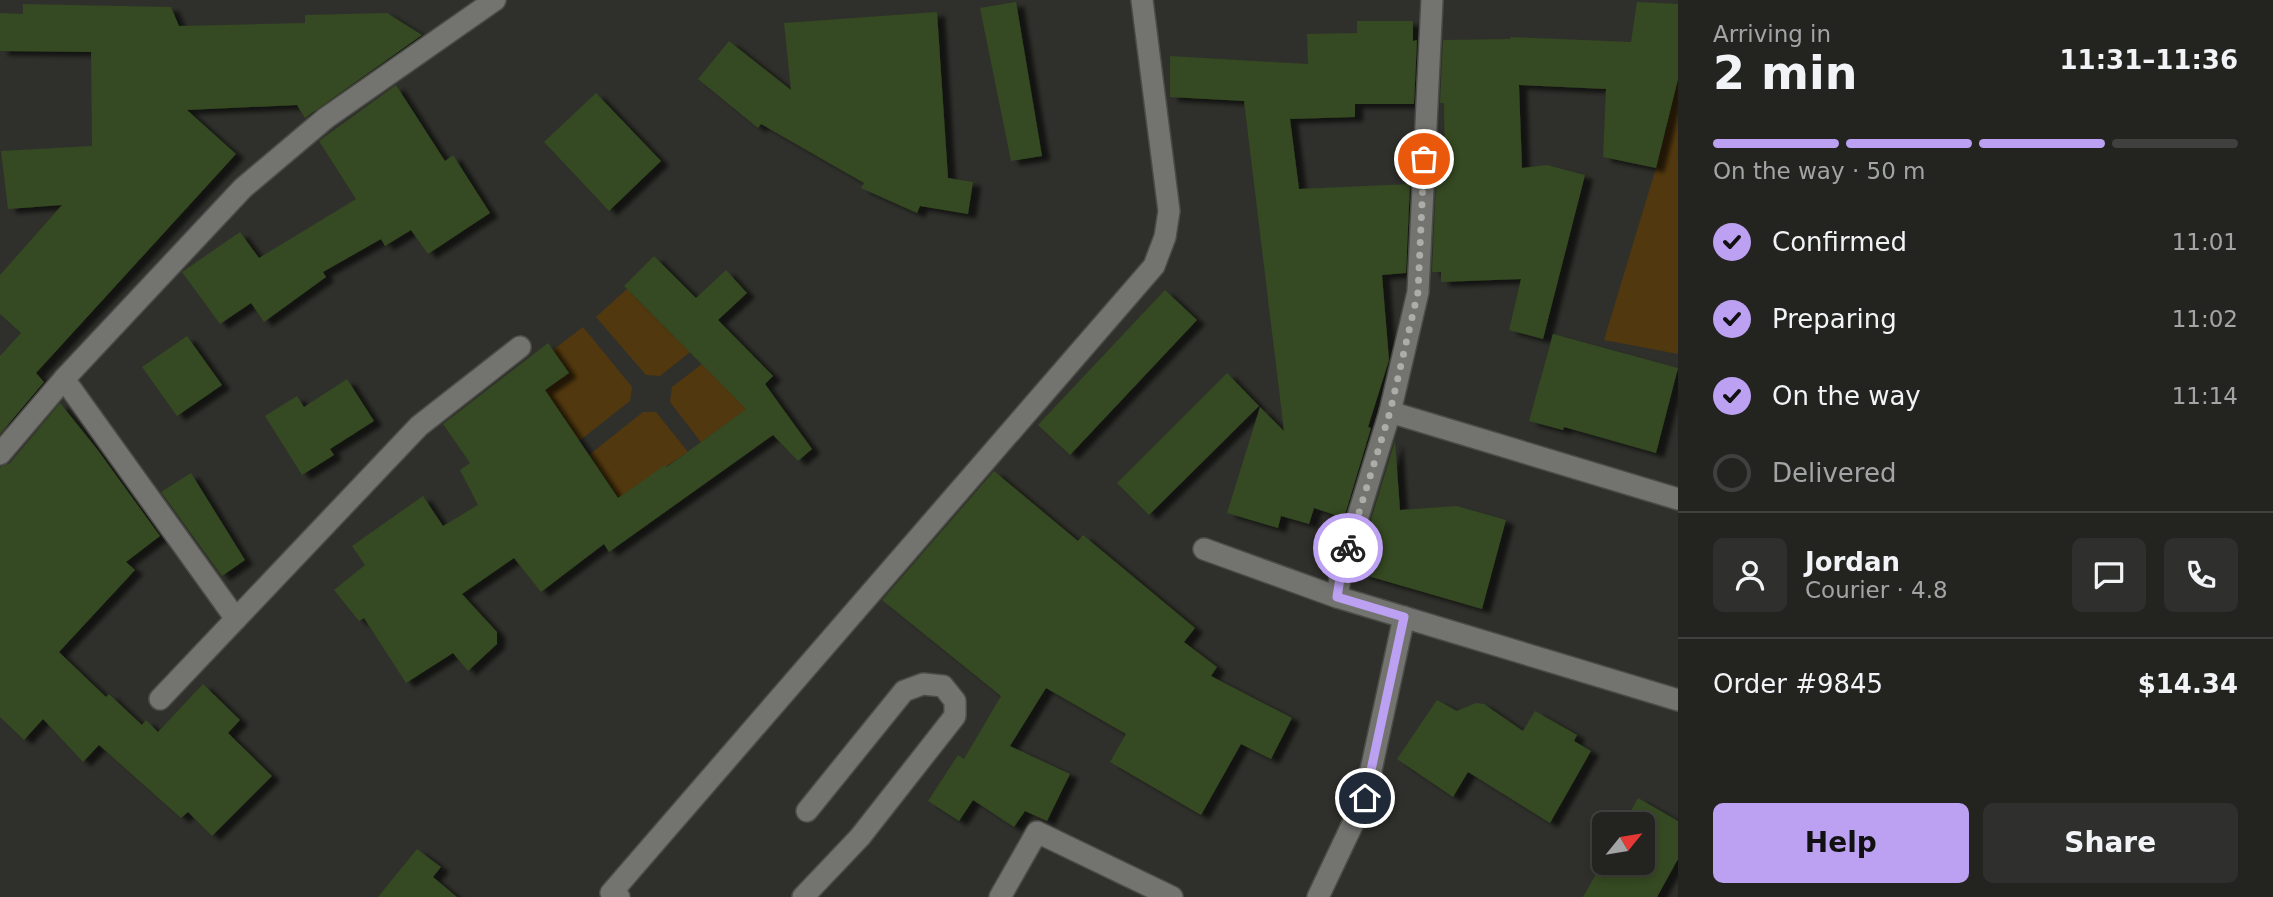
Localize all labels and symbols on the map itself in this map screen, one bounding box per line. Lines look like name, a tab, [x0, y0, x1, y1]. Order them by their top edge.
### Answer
pin	[1394, 129, 1454, 189]
courier	[1313, 513, 1383, 583]
pin	[1335, 768, 1395, 828]
north arrow	[1592, 812, 1656, 875]

